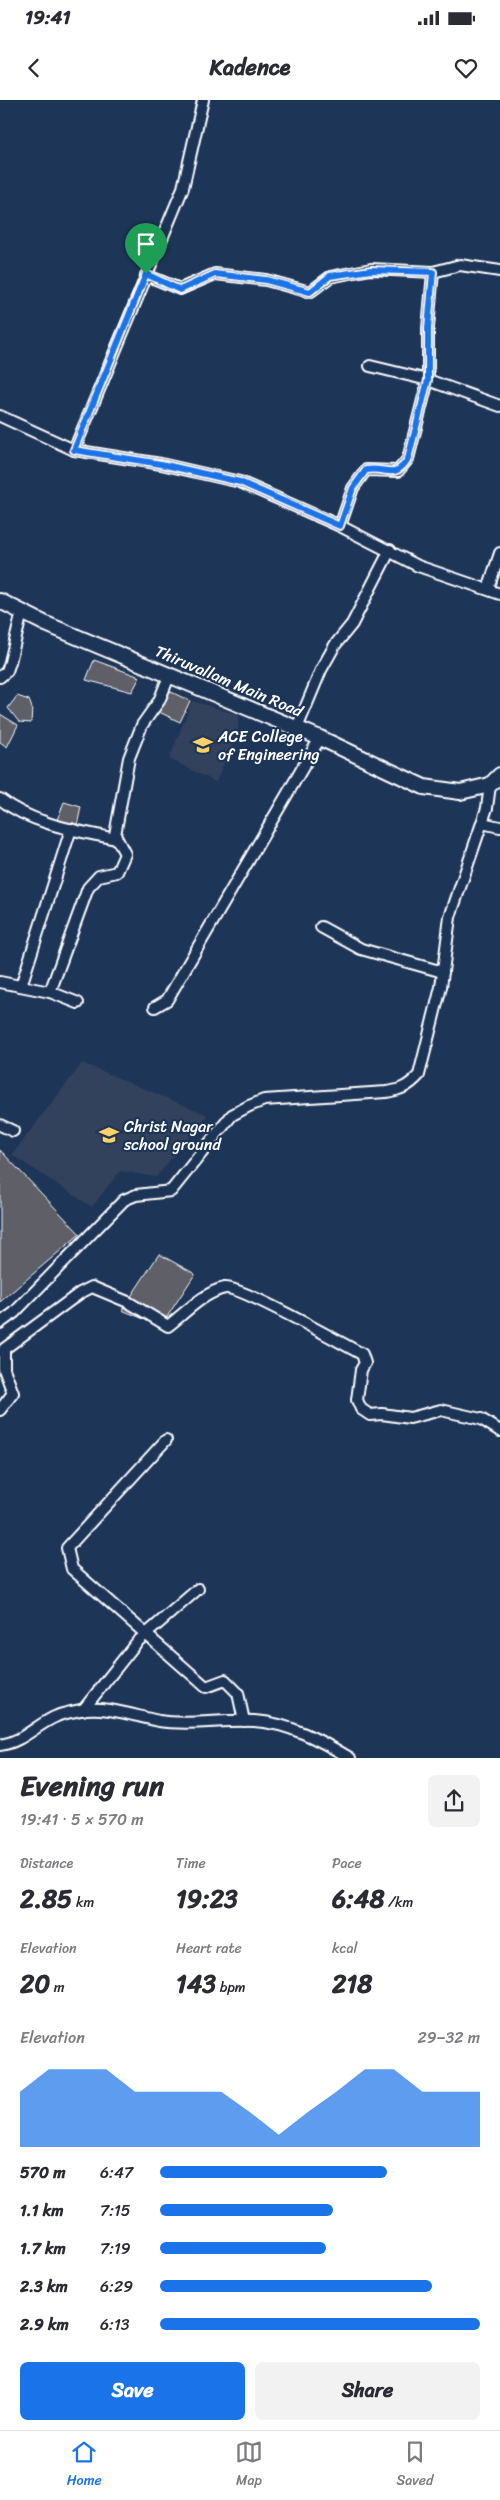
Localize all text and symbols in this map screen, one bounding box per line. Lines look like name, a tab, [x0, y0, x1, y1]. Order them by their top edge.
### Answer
text: 19:41	[25, 1, 71, 34]
text: Kadence	[210, 48, 290, 87]
icon: back	[20, 54, 48, 82]
icon: heart	[452, 54, 480, 82]
pin	[125, 223, 167, 274]
icon: arrive	[132, 230, 160, 258]
street label: Thiruvallam Main Road	[150, 637, 309, 726]
place label: ACE College of Engineering	[217, 722, 320, 769]
school or university icon: ACE College of Engineering	[192, 734, 214, 756]
place label: Christ Nagar school ground	[123, 1112, 222, 1159]
school or university icon: Christ Nagar school ground	[98, 1124, 120, 1146]
text: Evening run	[20, 1761, 164, 1810]
button: share	[428, 1775, 480, 1827]
text: 19:41 · 5 × 570 m	[20, 1805, 143, 1834]
text: Distance	[20, 1851, 73, 1876]
text: Time	[176, 1851, 206, 1876]
text: Pace	[332, 1851, 362, 1876]
text: 2.85	[20, 1876, 72, 1921]
text: 19:23	[176, 1876, 238, 1921]
text: 6:48	[332, 1876, 384, 1921]
text: km	[72, 1890, 94, 1915]
text: /km	[384, 1890, 413, 1915]
text: Elevation	[20, 1936, 77, 1961]
text: Heart rate	[176, 1936, 242, 1961]
text: kcal	[332, 1936, 357, 1961]
text: 20	[20, 1961, 50, 2006]
text: 143	[176, 1961, 216, 2006]
text: 218	[332, 1961, 372, 2006]
text: m	[50, 1975, 65, 2000]
text: bpm	[216, 1975, 246, 2000]
text: Elevation	[20, 2023, 85, 2052]
text: 29–32 m	[417, 2023, 480, 2052]
text: 570 m	[20, 2158, 65, 2187]
text: 6:47	[100, 2158, 133, 2187]
text: 1.1 km	[20, 2196, 64, 2225]
text: 7:15	[100, 2196, 131, 2225]
text: 1.7 km	[20, 2234, 66, 2263]
text: 7:19	[100, 2234, 131, 2263]
text: 2.3 km	[20, 2272, 68, 2301]
text: 6:29	[100, 2272, 133, 2301]
text: 2.9 km	[20, 2310, 69, 2339]
text: 6:13	[100, 2310, 130, 2339]
button: Save	[20, 2362, 245, 2420]
button: Share	[255, 2362, 480, 2420]
tab: Home	[67, 2438, 102, 2493]
tab: Map	[235, 2438, 263, 2493]
tab: Saved	[396, 2438, 433, 2493]

